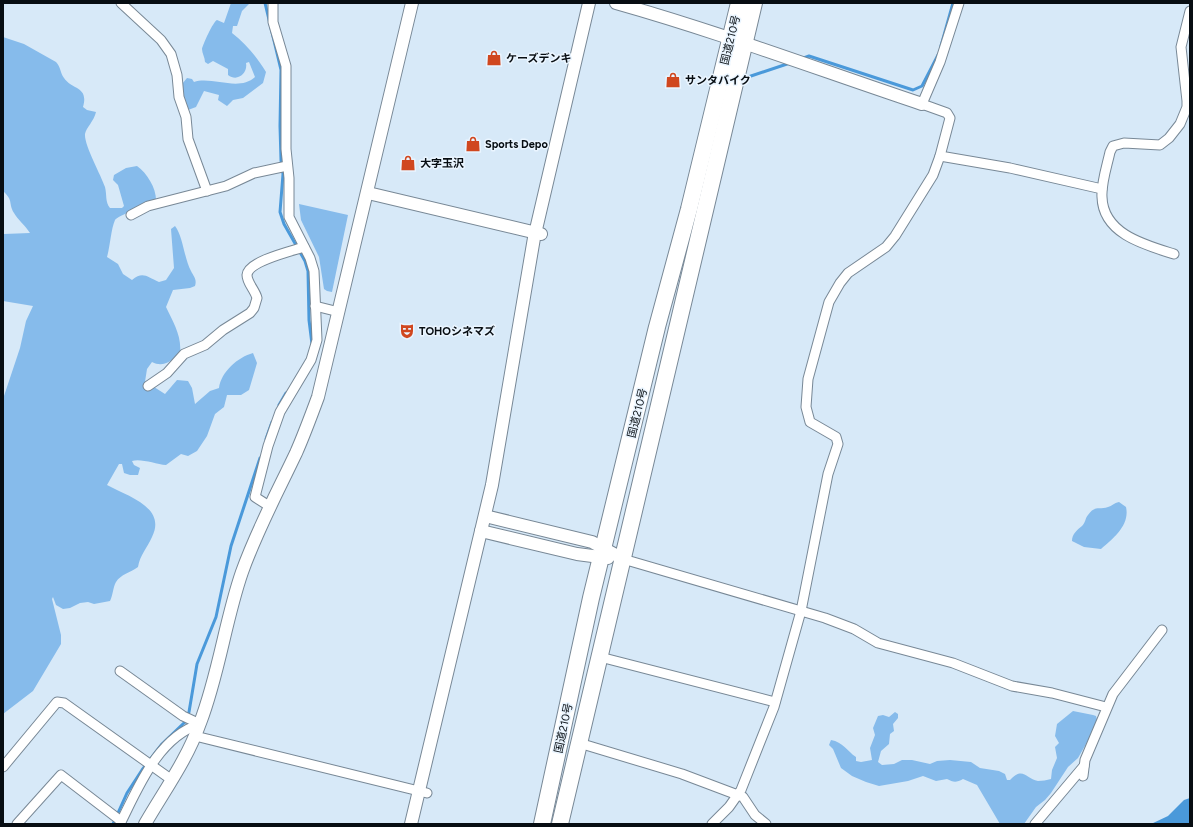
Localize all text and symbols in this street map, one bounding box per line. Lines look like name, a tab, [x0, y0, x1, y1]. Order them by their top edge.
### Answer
street label: 国道210号	[718, 14, 743, 66]
shop icon: ケーズデンキ	[485, 49, 503, 67]
place label: ケーズデンキ	[506, 52, 571, 65]
shop icon: サンタバイク	[664, 71, 682, 89]
place label: サンタバイク	[685, 74, 751, 87]
shop icon: Sports Depo	[464, 135, 482, 153]
place label: Sports Depo	[485, 138, 548, 151]
shop icon: 大字玉沢	[399, 154, 417, 172]
place label: 大字玉沢	[420, 157, 464, 170]
theatre icon: TOHOシネマズ	[398, 322, 416, 340]
place label: TOHOシネマズ	[419, 325, 495, 338]
street label: 国道210号	[625, 387, 650, 439]
street label: 国道210号	[552, 702, 575, 754]

